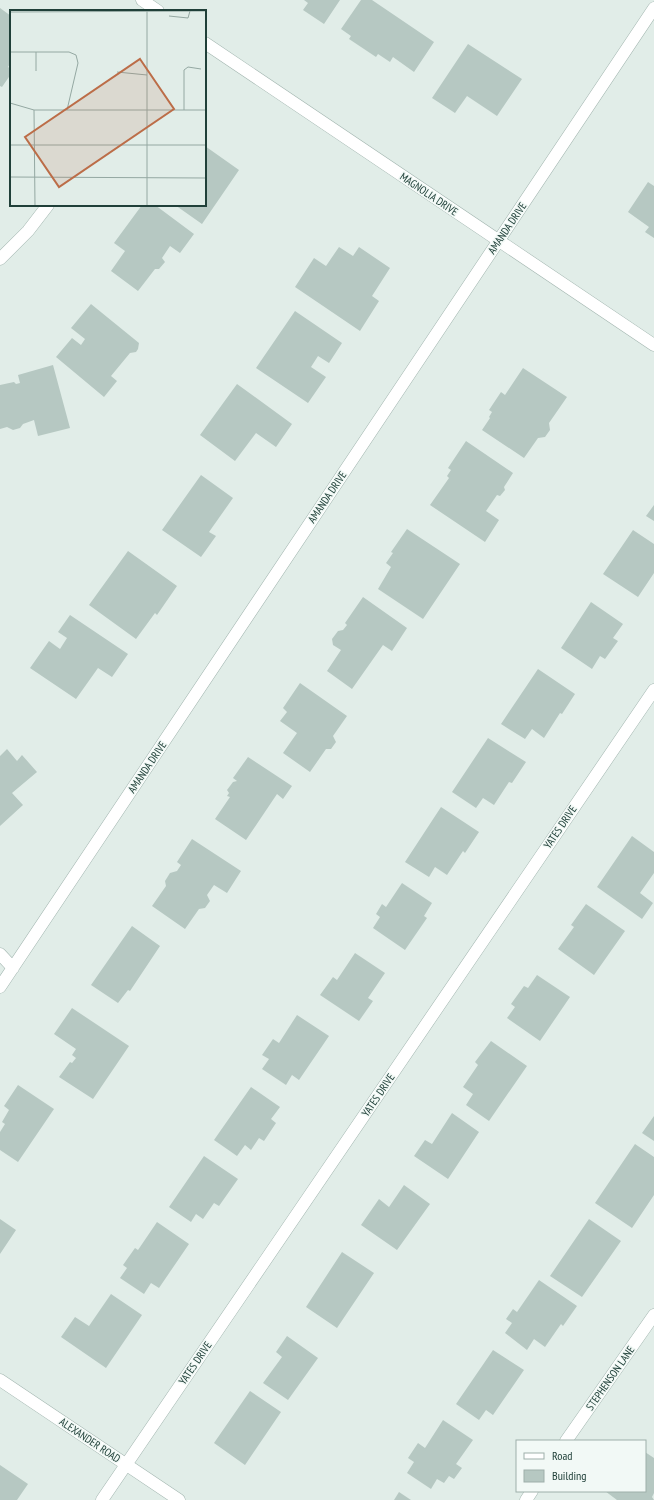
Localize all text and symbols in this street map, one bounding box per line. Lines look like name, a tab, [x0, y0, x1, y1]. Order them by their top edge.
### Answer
inset map	[10, 10, 206, 206]
street label: MAGNOLIA DRIVE	[397, 169, 461, 219]
street label: AMANDA DRIVE	[485, 199, 530, 257]
street label: AMANDA DRIVE	[305, 468, 350, 526]
street label: AMANDA DRIVE	[125, 738, 170, 796]
street label: YATES DRIVE	[540, 803, 580, 851]
street label: YATES DRIVE	[358, 1071, 398, 1119]
street label: YATES DRIVE	[175, 1339, 215, 1387]
street label: STEPHENSON LANE	[583, 1343, 637, 1413]
street label: ALEXANDER ROAD	[57, 1414, 123, 1466]
legend	[516, 1440, 646, 1492]
text: Road	[552, 1448, 572, 1463]
text: Building	[552, 1468, 587, 1483]

